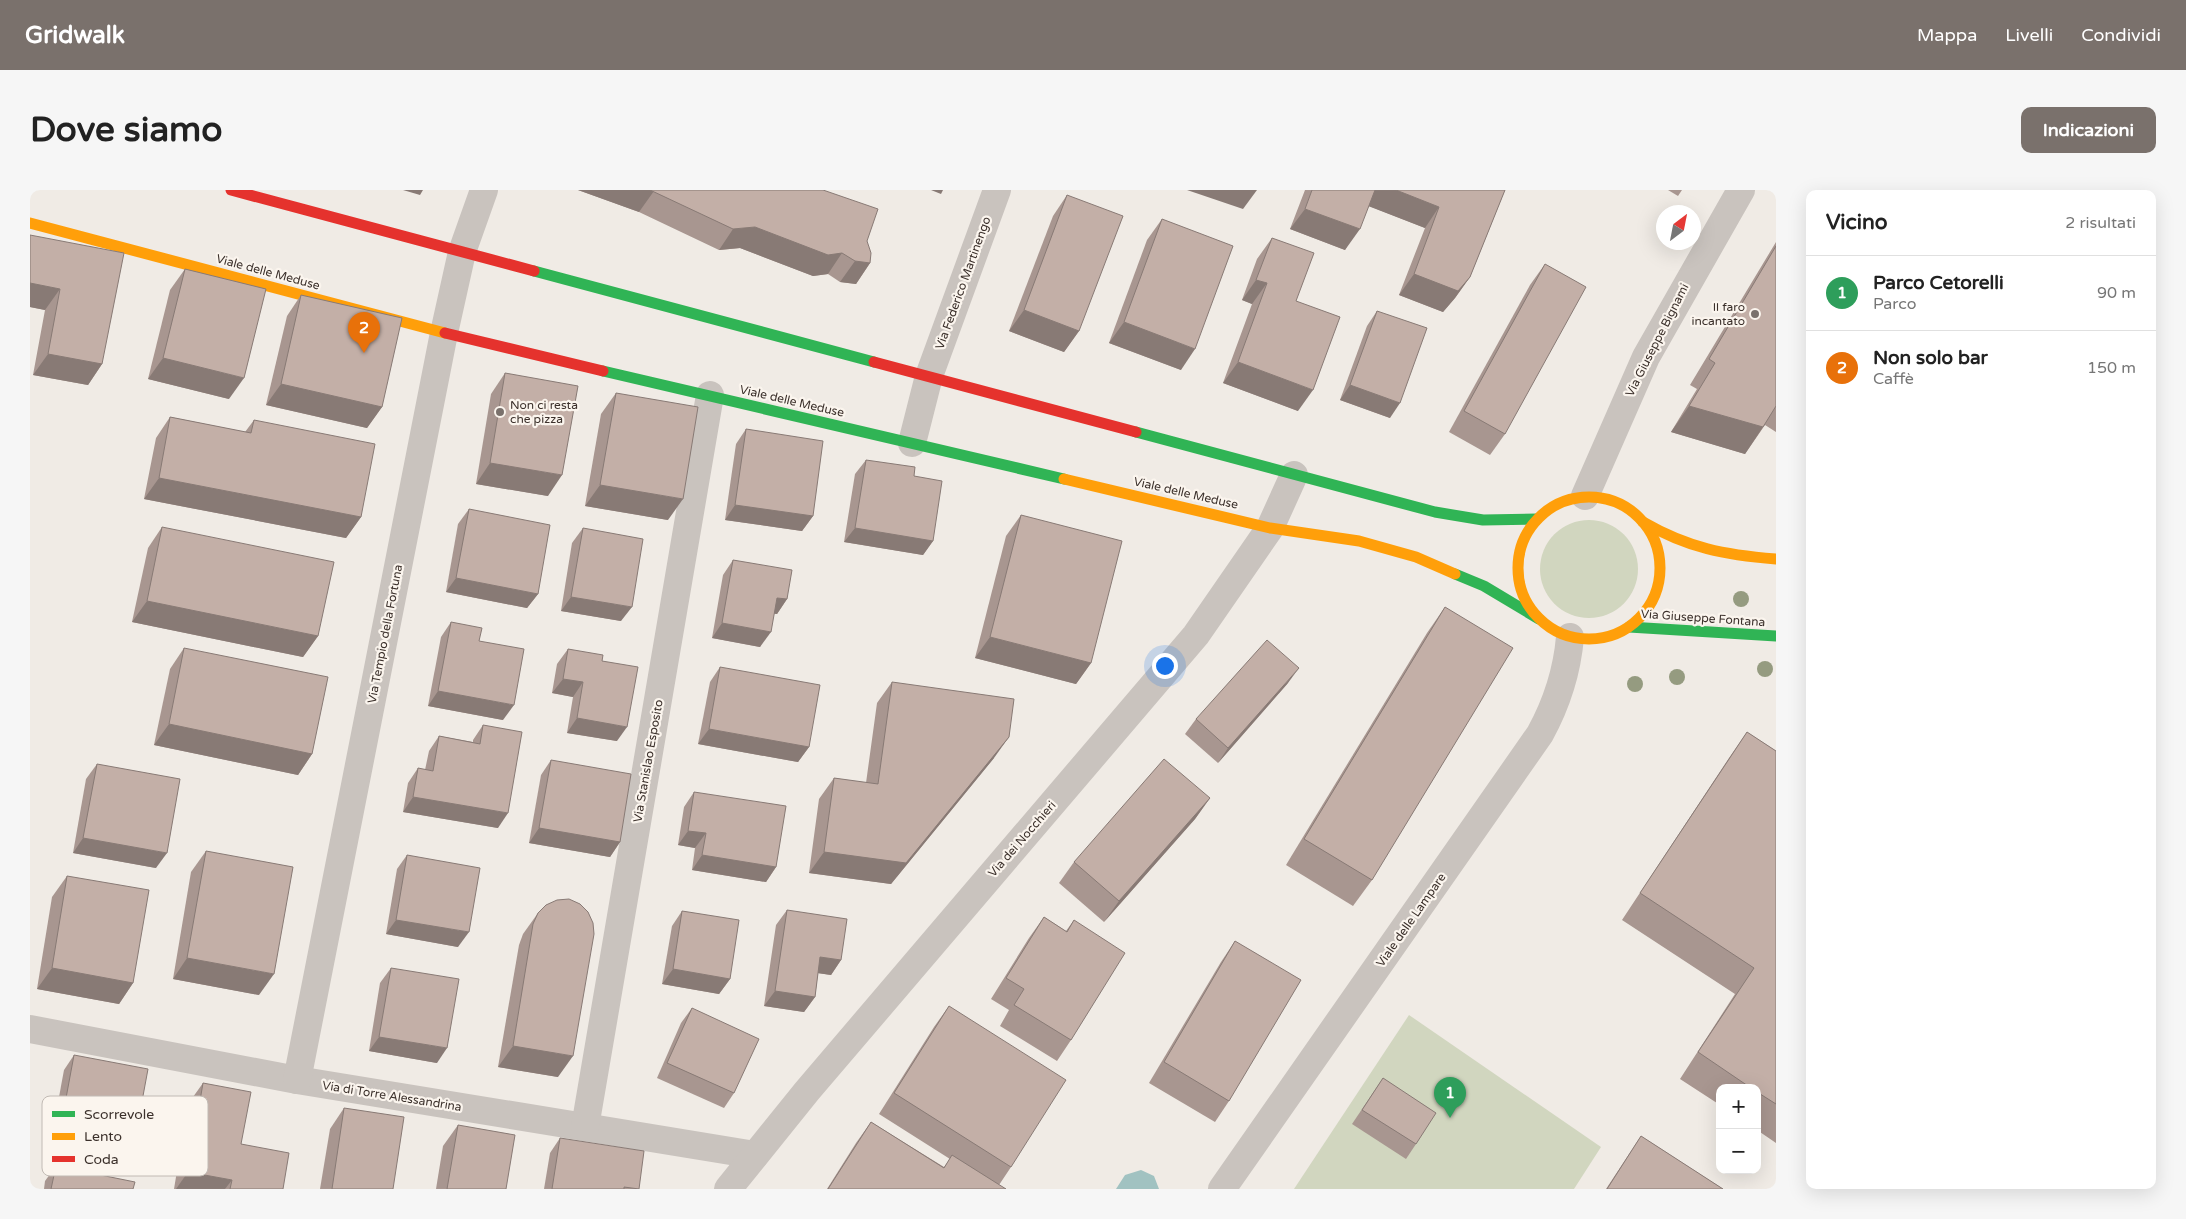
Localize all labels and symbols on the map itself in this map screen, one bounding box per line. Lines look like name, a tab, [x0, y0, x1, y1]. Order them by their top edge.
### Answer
north arrow	[1656, 205, 1701, 250]
street label: Via Federico Martinengo	[932, 215, 994, 351]
street label: Viale delle Meduse	[215, 251, 322, 293]
street label: Via Giuseppe Bignami	[1622, 281, 1692, 399]
place label: Il faro incantato	[1691, 300, 1745, 328]
marker: Il faro incantato	[1749, 308, 1761, 320]
pin: 2	[348, 312, 380, 353]
street label: Viale delle Meduse	[738, 382, 846, 420]
place label: Non ci resta che pizza	[510, 398, 578, 426]
marker: Non ci resta che pizza	[494, 406, 506, 418]
street label: Viale delle Meduse	[1132, 474, 1240, 512]
street label: Via Tempio della Fortuna	[365, 563, 405, 705]
street label: Via Giuseppe Fontana	[1640, 607, 1766, 629]
your location	[1152, 653, 1178, 679]
street label: Via Stanislao Esposito	[630, 698, 666, 824]
street label: Via dei Nocchieri	[985, 798, 1059, 880]
street label: Viale delle Lampare	[1373, 870, 1449, 970]
pin: 1	[1434, 1077, 1466, 1118]
street label: Via di Torre Alessandrina	[321, 1078, 463, 1114]
legend	[42, 1096, 208, 1176]
text: Scorrevole	[84, 1106, 154, 1123]
text: Lento	[84, 1128, 122, 1145]
text: Coda	[84, 1151, 119, 1168]

